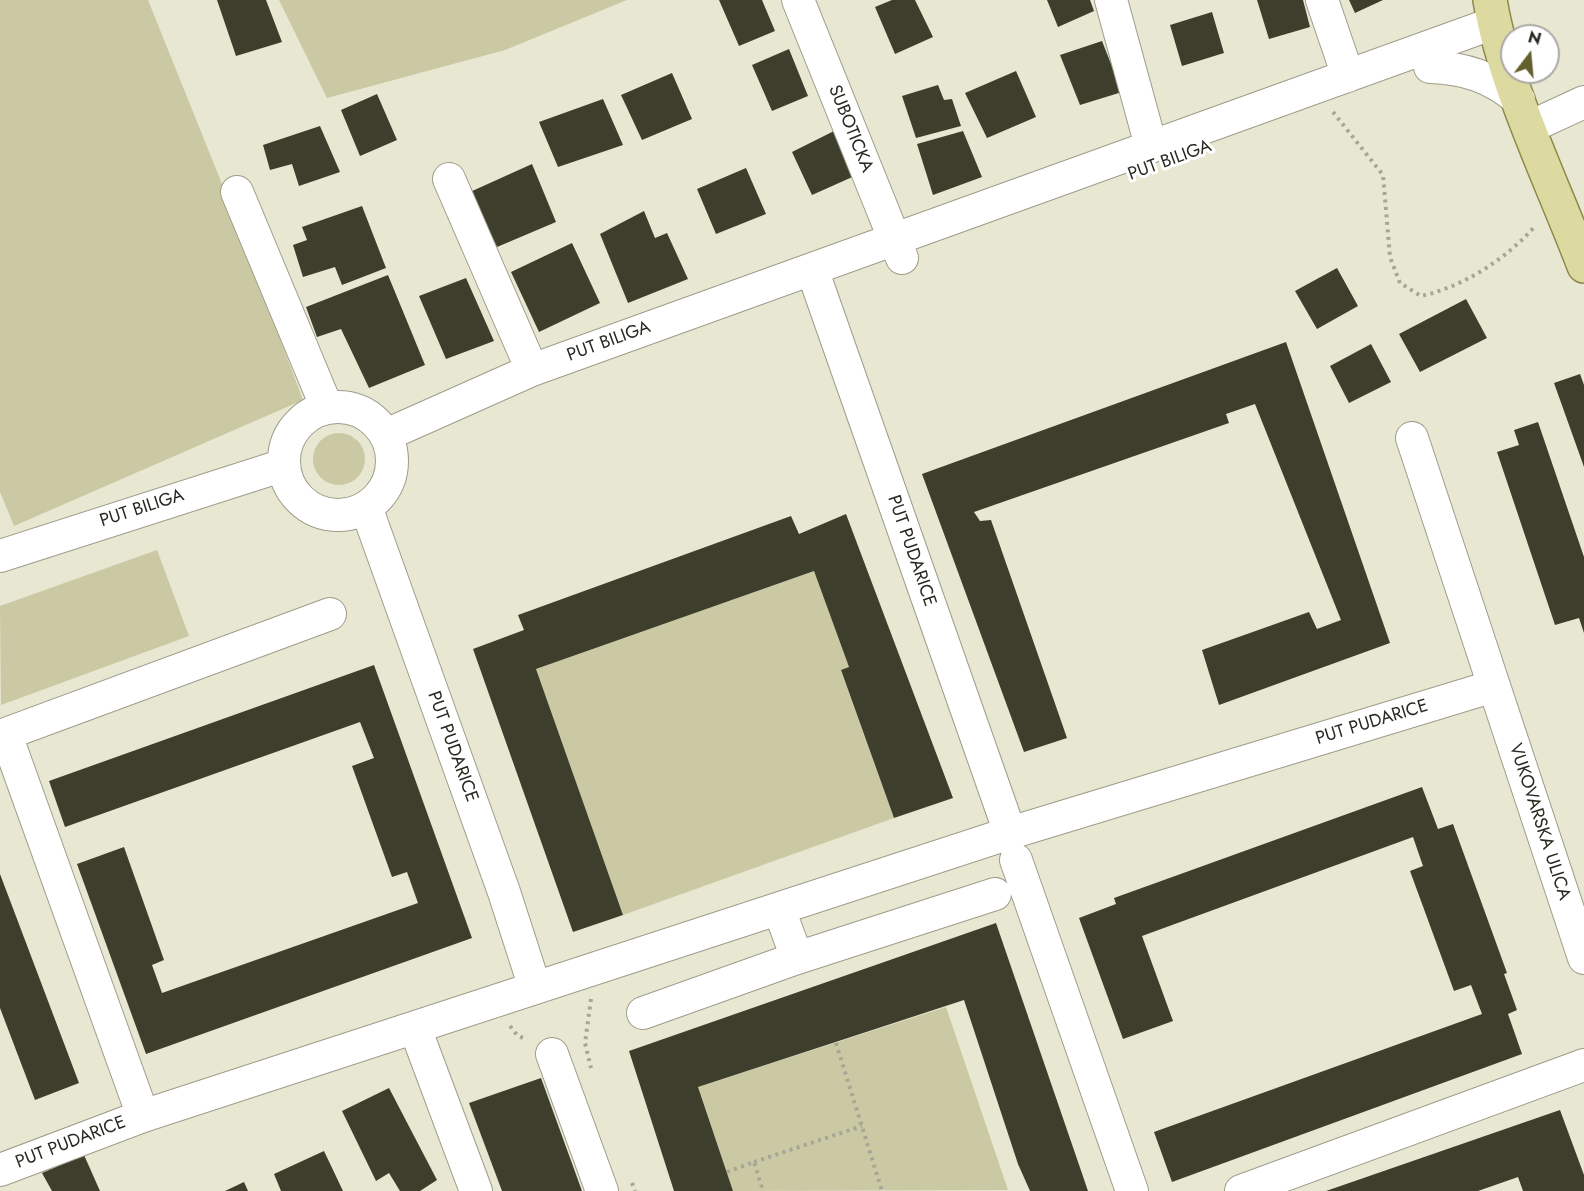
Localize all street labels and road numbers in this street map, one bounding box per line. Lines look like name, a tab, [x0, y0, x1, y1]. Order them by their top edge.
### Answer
street label: SUBOTICKA	[823, 82, 877, 176]
street label: PUT BILIGA	[1125, 136, 1215, 186]
street label: PUT BILIGA	[564, 317, 654, 367]
street label: PUT BILIGA	[97, 485, 187, 533]
street label: PUT PUDARICE	[882, 492, 940, 610]
street label: PUT PUDARICE	[422, 689, 482, 805]
street label: PUT PUDARICE	[1313, 696, 1431, 750]
street label: VUKOVARSKA ULICA	[1504, 741, 1574, 903]
street label: PUT PUDARICE	[13, 1112, 129, 1174]

